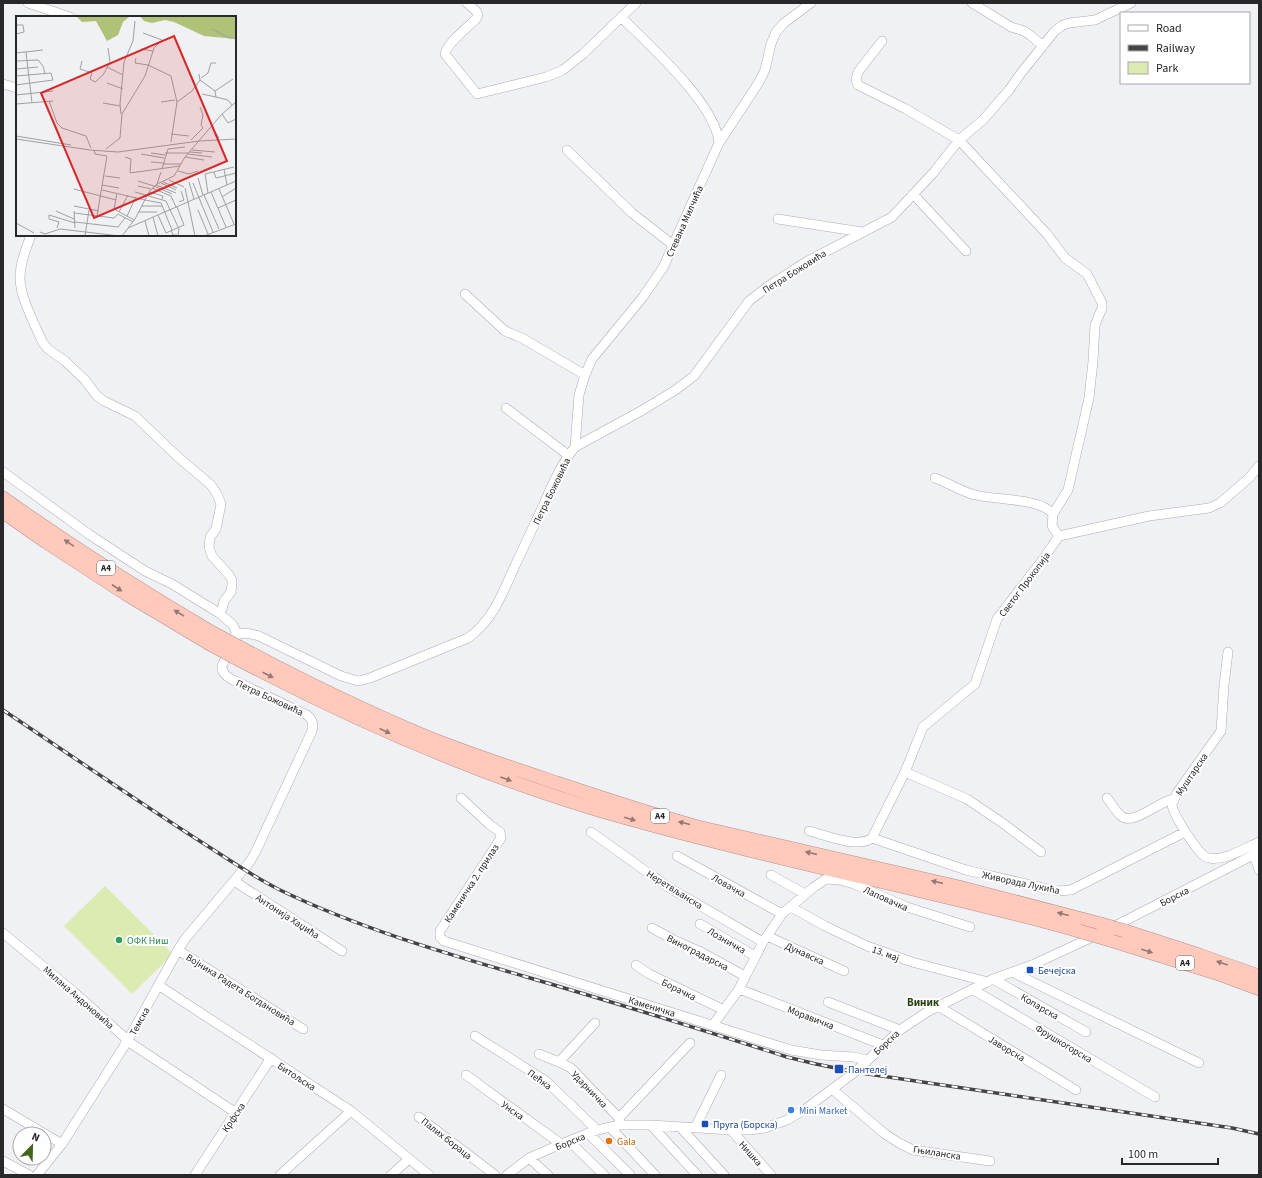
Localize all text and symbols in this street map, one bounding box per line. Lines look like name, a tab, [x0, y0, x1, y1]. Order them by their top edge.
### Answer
legend	[1120, 12, 1250, 84]
inset map	[16, 16, 236, 236]
text: Road	[1156, 20, 1182, 37]
text: Railway	[1156, 40, 1195, 57]
text: Park	[1156, 60, 1178, 77]
street label: Стевана Милчића	[663, 183, 707, 259]
street label: Петра Божовића	[760, 247, 829, 297]
street label: Петра Божовића	[530, 456, 574, 527]
one-way arrow	[64, 539, 75, 547]
street label: Светог Прокопија	[996, 549, 1054, 620]
road number: A4	[97, 561, 115, 575]
one-way arrow	[112, 584, 122, 592]
one-way arrow	[173, 609, 185, 616]
one-way arrow	[262, 672, 274, 678]
street label: Петра Божовића	[234, 676, 306, 720]
one-way arrow	[380, 728, 391, 734]
street label: Муштарска	[1172, 750, 1211, 799]
one-way arrow	[501, 777, 513, 783]
road number: A4	[651, 809, 669, 823]
one-way arrow	[624, 816, 636, 822]
one-way arrow	[678, 820, 690, 826]
street label: Каменичка 2. прилаз	[441, 841, 503, 926]
one-way arrow	[805, 850, 817, 856]
street label: Неретвљанска	[644, 867, 705, 913]
street label: Живорада Лукића	[981, 868, 1061, 898]
street label: Ловачка	[709, 871, 748, 901]
one-way arrow	[931, 879, 944, 885]
street label: Лаповачка	[861, 883, 910, 915]
street label: Борска	[1157, 884, 1192, 910]
street label: Антонија Хаџића	[253, 891, 322, 943]
one-way arrow	[1057, 911, 1069, 917]
street label: Лозничка	[705, 924, 748, 958]
street label: Виноградарска	[664, 931, 731, 974]
place label: ОФК Ниш	[127, 934, 168, 948]
marker: ОФК Ниш	[114, 935, 124, 945]
street label: Дунавска	[783, 939, 826, 969]
street label: 13. мај	[870, 943, 901, 965]
one-way arrow	[1141, 948, 1153, 954]
street label: Војника Радета Богдановића	[183, 950, 298, 1029]
road number: A4	[1176, 956, 1194, 970]
one-way arrow	[1216, 960, 1228, 966]
street label: Милана Андоновића	[40, 963, 117, 1033]
place label: Бечејска	[1038, 964, 1076, 978]
marker: Бечејска	[1025, 965, 1035, 975]
street label: Борачка	[659, 976, 698, 1004]
street label: Копарска	[1018, 990, 1061, 1023]
street label: Каменичка	[627, 993, 677, 1021]
district label: Виник	[907, 995, 939, 1010]
street label: Моравичка	[785, 1003, 836, 1033]
street label: Темска	[126, 1005, 153, 1038]
street label: Фрушкогорска	[1032, 1021, 1095, 1066]
street label: Борска	[870, 1027, 903, 1059]
street label: Јаворска	[986, 1032, 1027, 1065]
street label: Битољска	[275, 1059, 318, 1094]
marker: Пантелеј	[833, 1063, 845, 1075]
place label: Пантелеј	[848, 1063, 887, 1077]
street label: Пећка	[524, 1066, 554, 1093]
street label: Ударничка	[568, 1068, 611, 1111]
street label: Унска	[498, 1098, 527, 1124]
street label: Крфска	[219, 1100, 249, 1135]
place label: Mini Market	[799, 1104, 848, 1118]
marker: Mini Market	[786, 1105, 796, 1115]
street label: Палих бораца	[418, 1115, 475, 1163]
place label: Пруга (Борска)	[713, 1118, 778, 1132]
marker: Пруга (Борска)	[700, 1119, 710, 1129]
north arrow	[12, 1126, 52, 1166]
text: N	[29, 1129, 42, 1146]
street label: Борска	[553, 1130, 587, 1154]
place label: Gala	[617, 1135, 636, 1149]
marker: Gala	[604, 1136, 614, 1146]
street label: Нишка	[735, 1138, 765, 1169]
scale bar	[1122, 1140, 1218, 1166]
street label: Гњиланска	[912, 1142, 962, 1164]
text: 100 m	[1128, 1146, 1158, 1163]

